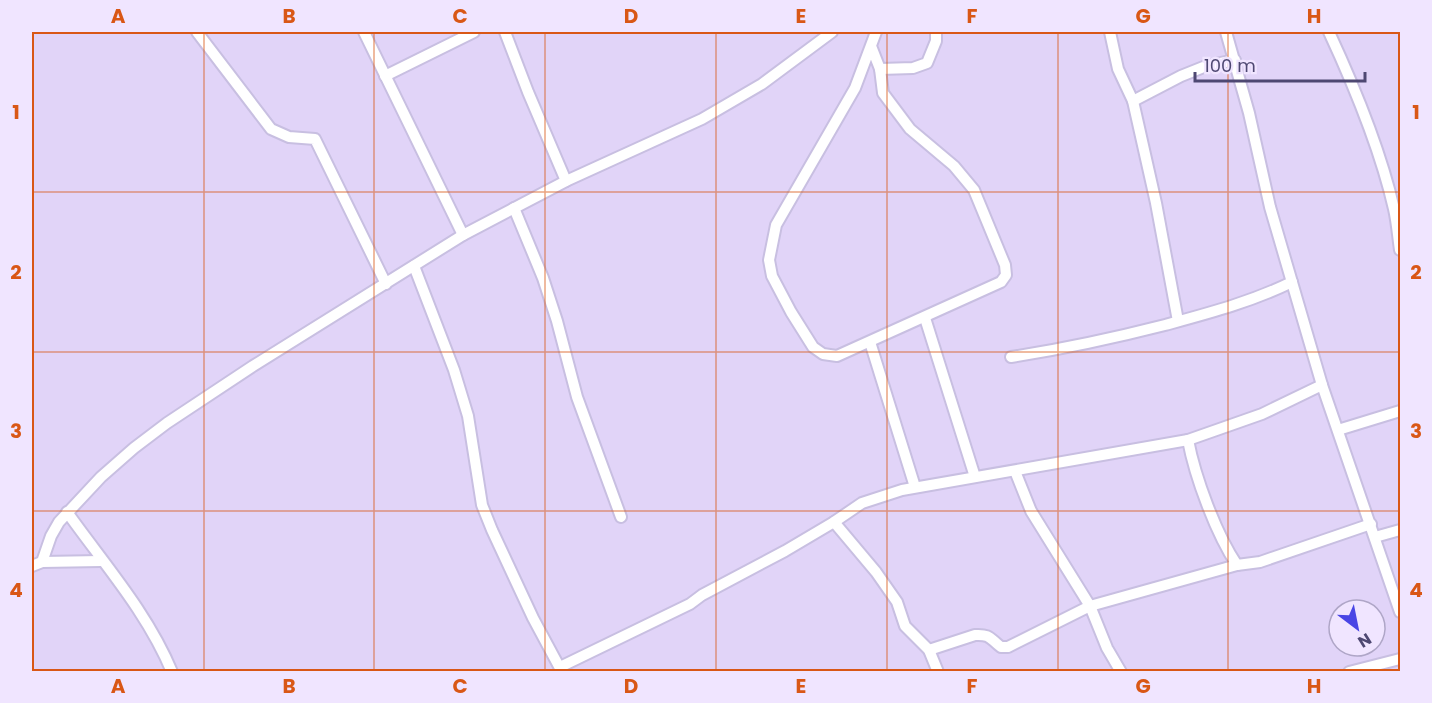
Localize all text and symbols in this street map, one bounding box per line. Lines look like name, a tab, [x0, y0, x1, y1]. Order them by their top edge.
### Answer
text: A	[111, 2, 126, 30]
text: B	[282, 2, 296, 30]
text: C	[452, 2, 468, 30]
text: D	[624, 2, 638, 30]
text: E	[796, 2, 806, 30]
text: F	[967, 2, 978, 30]
text: G	[1135, 2, 1151, 30]
text: H	[1307, 2, 1321, 30]
scale bar	[1195, 45, 1364, 83]
text: 100 m	[1204, 53, 1256, 78]
text: 1	[12, 98, 20, 126]
text: 1	[1412, 98, 1420, 126]
text: 2	[10, 258, 22, 286]
text: 2	[1410, 258, 1422, 286]
text: 3	[10, 417, 22, 445]
text: 3	[1410, 417, 1422, 445]
text: 4	[9, 576, 23, 604]
text: 4	[1409, 576, 1423, 604]
north arrow	[1327, 598, 1387, 658]
text: N	[1353, 627, 1376, 653]
text: A	[111, 672, 126, 700]
text: B	[282, 672, 296, 700]
text: C	[452, 672, 468, 700]
text: D	[624, 672, 638, 700]
text: E	[796, 672, 806, 700]
text: F	[967, 672, 978, 700]
text: G	[1135, 672, 1151, 700]
text: H	[1307, 672, 1321, 700]

